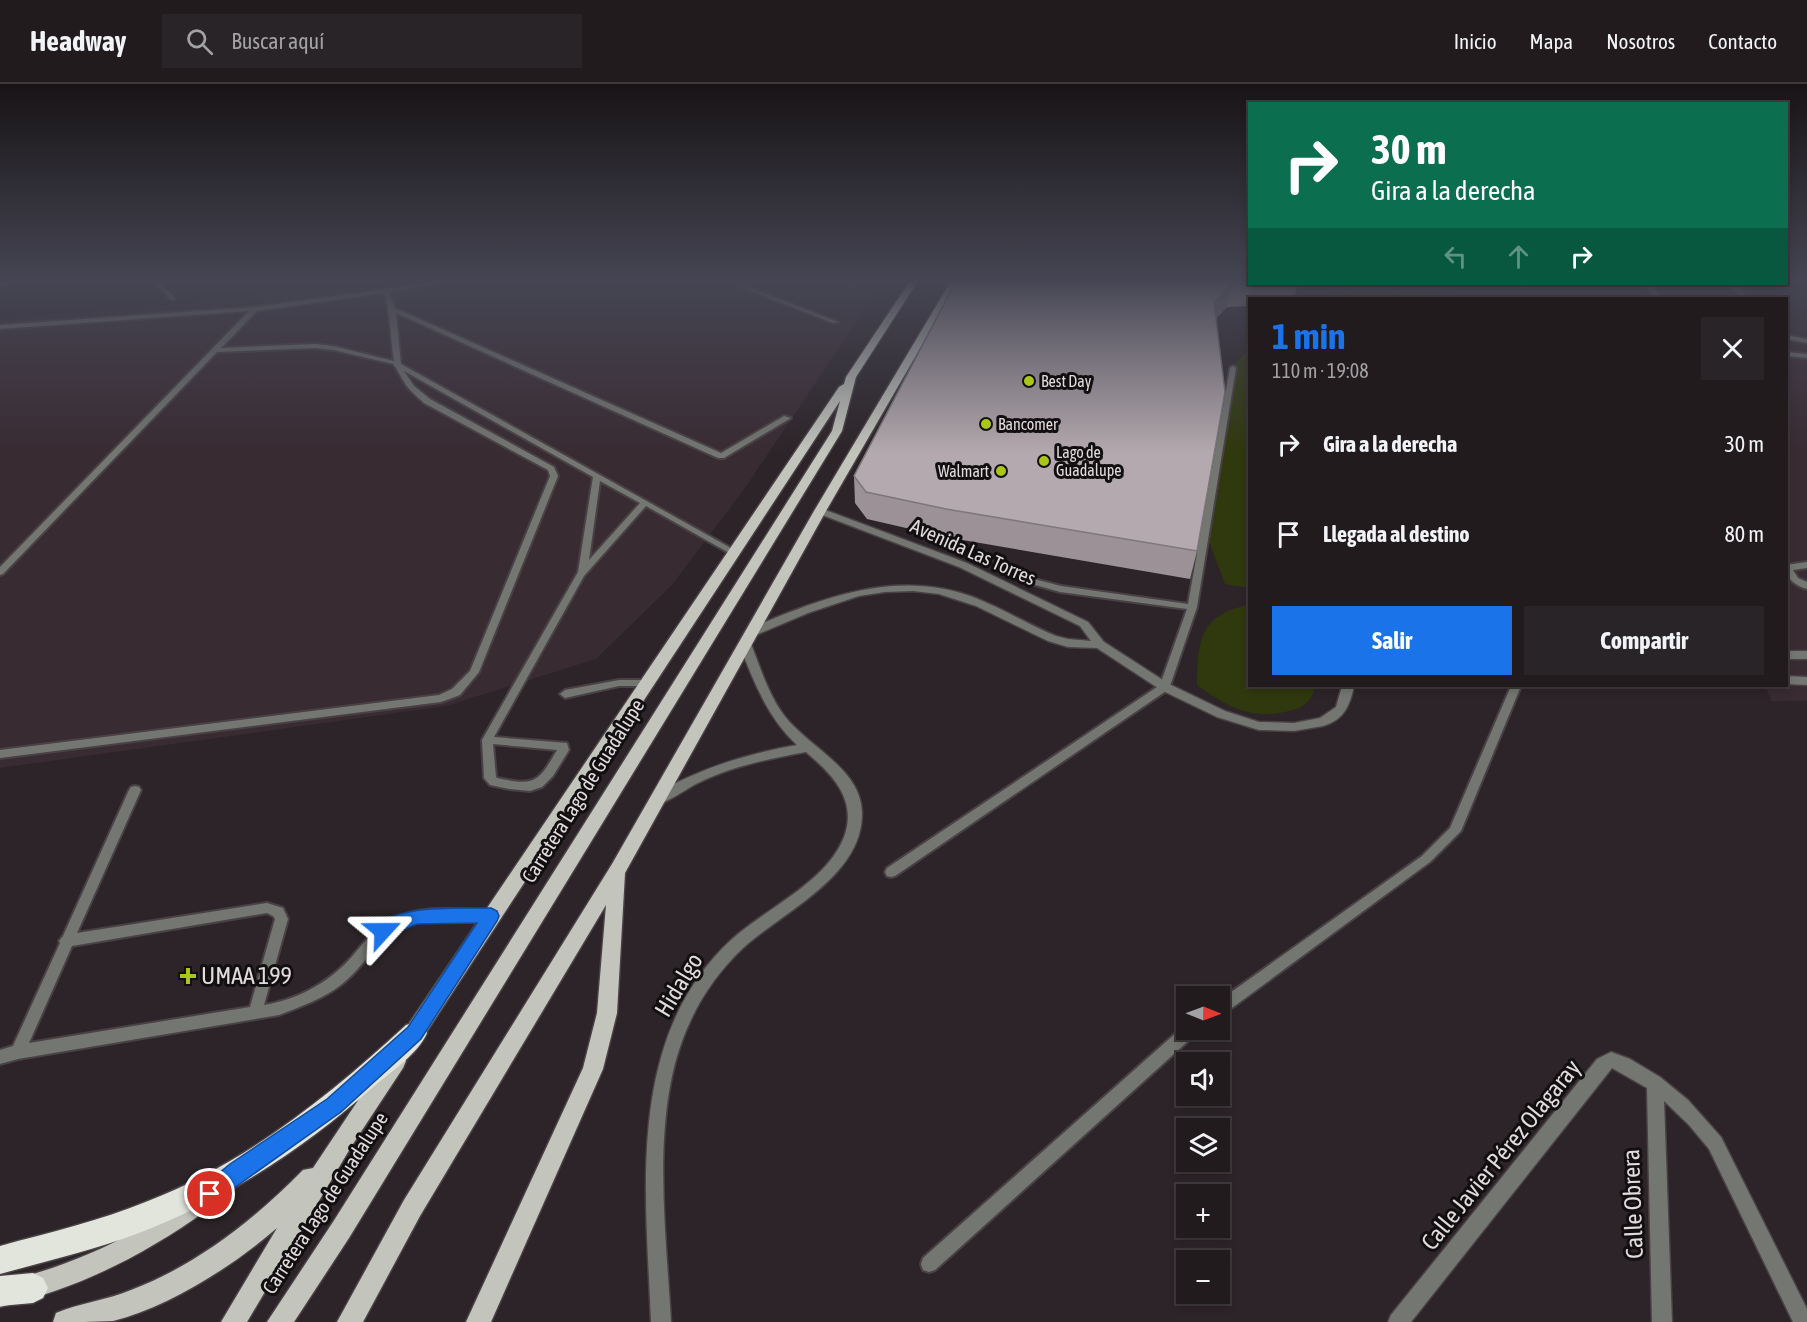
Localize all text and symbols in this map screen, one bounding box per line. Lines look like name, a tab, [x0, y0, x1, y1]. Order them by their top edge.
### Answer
search box	[162, 14, 582, 68]
text: Headway	[30, 25, 126, 57]
icon: search	[183, 25, 216, 58]
text: Buscar aquí	[231, 28, 324, 54]
text: Inicio	[1454, 29, 1497, 53]
text: Mapa	[1530, 29, 1573, 53]
text: Nosotros	[1606, 29, 1675, 53]
text: Contacto	[1708, 29, 1777, 53]
text: 30 m	[1371, 125, 1446, 173]
icon: right	[1272, 126, 1350, 204]
text: Gira a la derecha	[1371, 175, 1536, 206]
icon: left	[1439, 240, 1472, 273]
icon: ahead	[1502, 240, 1535, 273]
icon: right	[1565, 240, 1598, 273]
text: 1 min	[1272, 315, 1346, 357]
button: close	[1701, 317, 1764, 380]
text: 110 m · 19:08	[1272, 359, 1369, 382]
place label: Best Day	[1041, 372, 1092, 391]
marker: Best Day	[1022, 374, 1036, 388]
place label: Bancomer	[998, 415, 1058, 433]
marker: Bancomer	[979, 417, 993, 431]
icon: right	[1272, 428, 1305, 461]
text: Gira a la derecha	[1323, 431, 1457, 457]
text: 30 m	[1724, 431, 1764, 457]
place label: Lago de Guadalupe	[1056, 443, 1122, 480]
marker: Lago de Guadalupe	[1037, 454, 1051, 468]
place label: Walmart	[938, 462, 989, 480]
marker: Walmart	[994, 464, 1008, 478]
street label: Avenida Las Torres	[907, 514, 1039, 589]
icon: arrive	[1272, 518, 1305, 551]
text: Llegada al destino	[1323, 521, 1470, 547]
text: 80 m	[1724, 521, 1764, 547]
button: Salir	[1272, 606, 1512, 675]
button: Compartir	[1524, 606, 1764, 675]
street label: Carretera Lago de Guadalupe	[517, 695, 648, 887]
position arrow	[351, 899, 415, 963]
street label: Hidalgo	[649, 948, 708, 1021]
place label: UMAA 199	[201, 962, 292, 989]
marker: UMAA 199	[179, 967, 197, 985]
north arrow	[1176, 986, 1230, 1040]
map controls	[1176, 986, 1230, 1304]
button: sound	[1176, 1052, 1230, 1106]
street label: Calle Javier Pérez Olagaray	[1416, 1054, 1586, 1255]
street label: Carretera Lago de Guadalupe	[257, 1108, 392, 1298]
button: layers	[1176, 1118, 1230, 1172]
street label: Calle Obrera	[1617, 1149, 1648, 1259]
pin	[184, 1168, 235, 1219]
icon: arrive	[193, 1177, 226, 1210]
button: +	[1176, 1184, 1230, 1238]
button: −	[1176, 1250, 1230, 1304]

